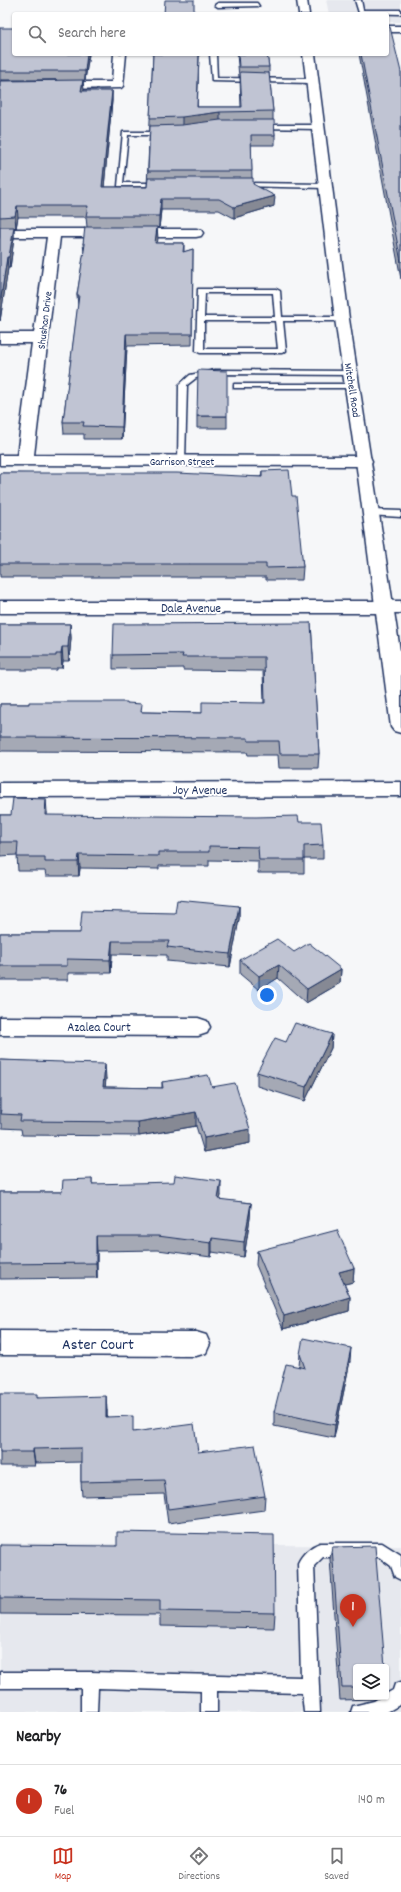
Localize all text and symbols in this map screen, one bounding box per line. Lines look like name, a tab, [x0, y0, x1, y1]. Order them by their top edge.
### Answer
search box	[12, 12, 389, 56]
icon: search	[26, 23, 48, 45]
text: Search here	[58, 23, 126, 45]
street label: Shushan Drive	[34, 290, 57, 350]
street label: Mitchell Road	[339, 362, 363, 419]
street label: Garrison Street	[150, 455, 214, 471]
street label: Dale Avenue	[161, 600, 221, 619]
street label: Joy Avenue	[173, 782, 227, 801]
your location	[257, 985, 277, 1005]
street label: Azalea Court	[67, 1019, 131, 1038]
street label: Aster Court	[62, 1334, 134, 1357]
pin: 1	[340, 1594, 366, 1627]
map controls	[353, 1664, 389, 1700]
button: layers	[353, 1664, 389, 1700]
text: Nearby	[16, 1726, 60, 1750]
text: 76	[54, 1780, 67, 1802]
text: 1	[28, 1791, 30, 1810]
text: 140 m	[358, 1791, 385, 1810]
text: Fuel	[54, 1802, 74, 1821]
tab: Map	[52, 1845, 74, 1885]
tab: Directions	[178, 1845, 220, 1885]
tab: Saved	[324, 1845, 349, 1885]

